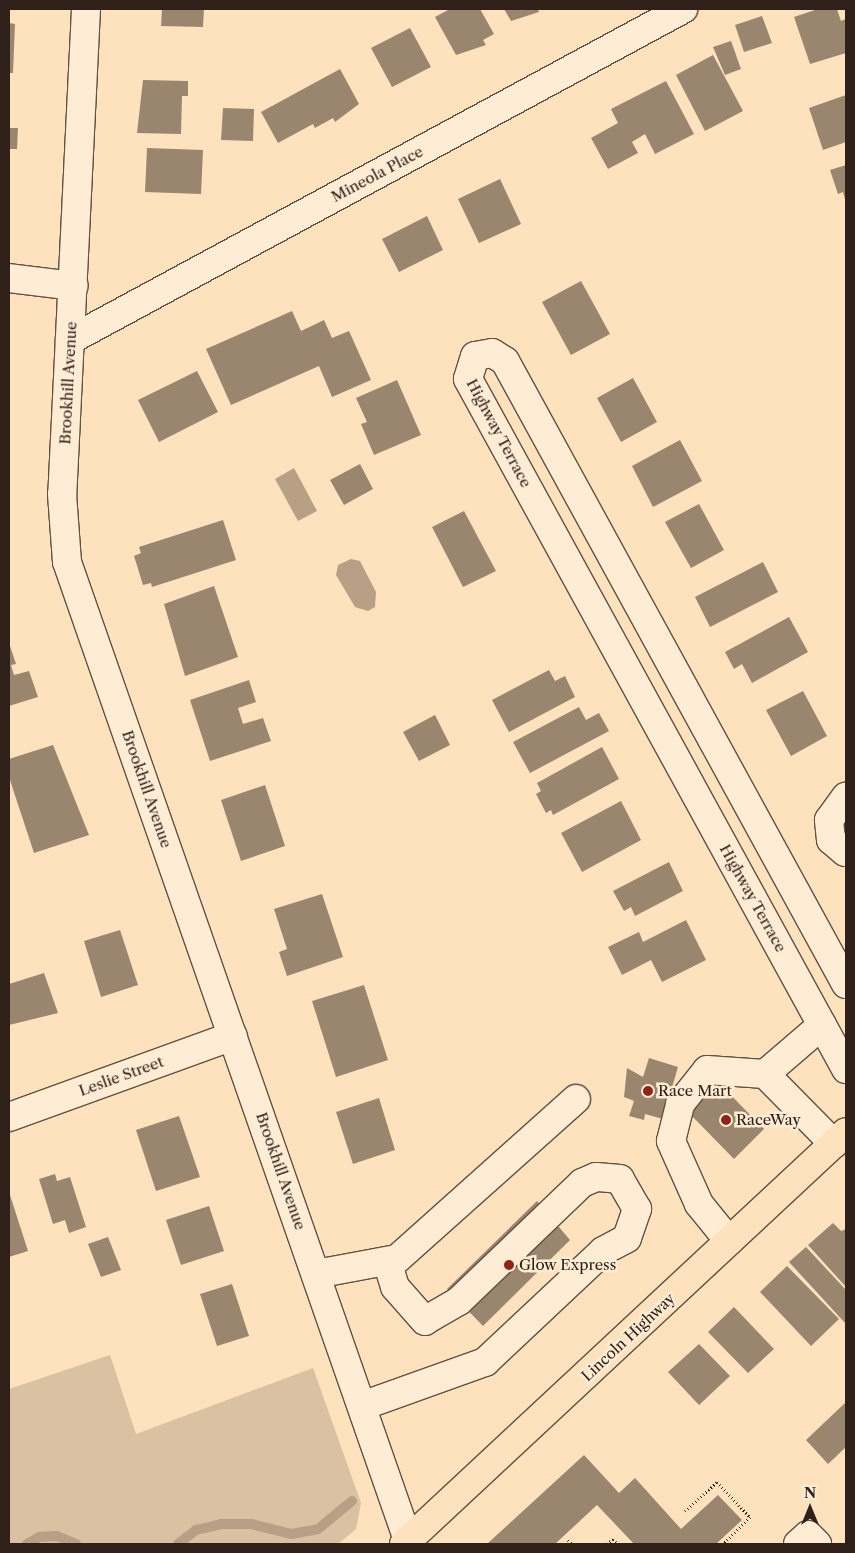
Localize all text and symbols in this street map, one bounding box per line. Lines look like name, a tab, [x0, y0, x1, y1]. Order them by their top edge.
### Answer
street label: Mineola Place	[328, 142, 426, 206]
street label: Brookhill Avenue	[56, 321, 80, 445]
street label: Highway Terrace	[463, 375, 535, 491]
street label: Brookhill Avenue	[118, 728, 176, 850]
street label: Highway Terrace	[716, 841, 790, 955]
street label: Leslie Street	[76, 1052, 166, 1100]
place label: Race Mart	[658, 1082, 732, 1100]
marker: Race Mart	[642, 1085, 654, 1097]
street label: Brookhill Avenue	[252, 1110, 310, 1232]
place label: RaceWay	[736, 1111, 801, 1129]
marker: RaceWay	[720, 1114, 732, 1126]
place label: Glow Express	[519, 1256, 617, 1274]
marker: Glow Express	[503, 1259, 515, 1271]
street label: Lincoln Highway	[578, 1289, 678, 1385]
north arrow	[785, 1483, 835, 1533]
text: N	[804, 1484, 816, 1502]

